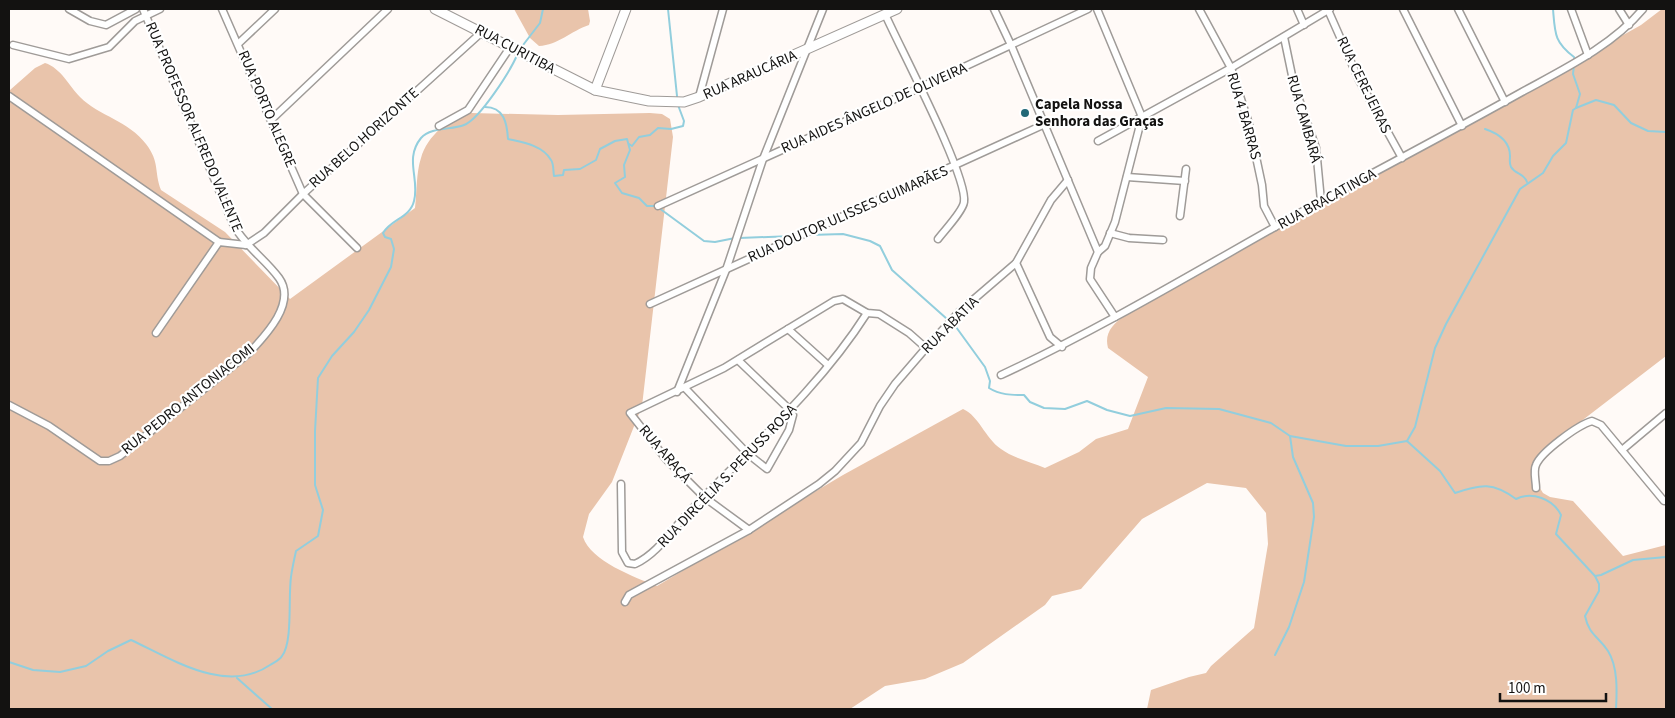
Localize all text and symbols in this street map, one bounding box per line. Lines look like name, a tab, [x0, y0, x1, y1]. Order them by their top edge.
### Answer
street label: RUA PROFESSOR ALFREDO VALENTE	[140, 19, 248, 236]
street label: RUA CURITIBA	[471, 19, 560, 79]
street label: RUA CEREJEIRAS	[1331, 33, 1397, 137]
street label: RUA ARAUCÁRIA	[700, 45, 801, 105]
street label: RUA PORTO ALEGRE	[233, 47, 301, 171]
street label: RUA AIDES ÂNGELO DE OLIVEIRA	[778, 57, 971, 159]
street label: RUA 4 BARRAS	[1222, 70, 1266, 162]
street label: RUA CAMBARÁ	[1281, 73, 1327, 166]
street label: RUA BELO HORIZONTE	[304, 83, 424, 193]
place label: Capela Nossa Senhora das Graças	[1035, 94, 1164, 132]
marker: Capela Nossa Senhora das Graças	[1019, 107, 1031, 119]
street label: RUA DOUTOR ULISSES GUIMARÃES	[744, 160, 952, 268]
street label: RUA BRACATINGA	[1274, 163, 1381, 235]
street label: RUA ABATIA	[917, 291, 984, 358]
street label: RUA PEDRO ANTONIACOMI	[117, 339, 259, 459]
street label: RUA DIRCÉLIA S. PERUSS ROSA	[653, 399, 802, 552]
street label: RUA ARAÇÁ	[634, 421, 697, 488]
scale bar	[1500, 670, 1606, 702]
text: 100 m	[1508, 678, 1546, 699]

